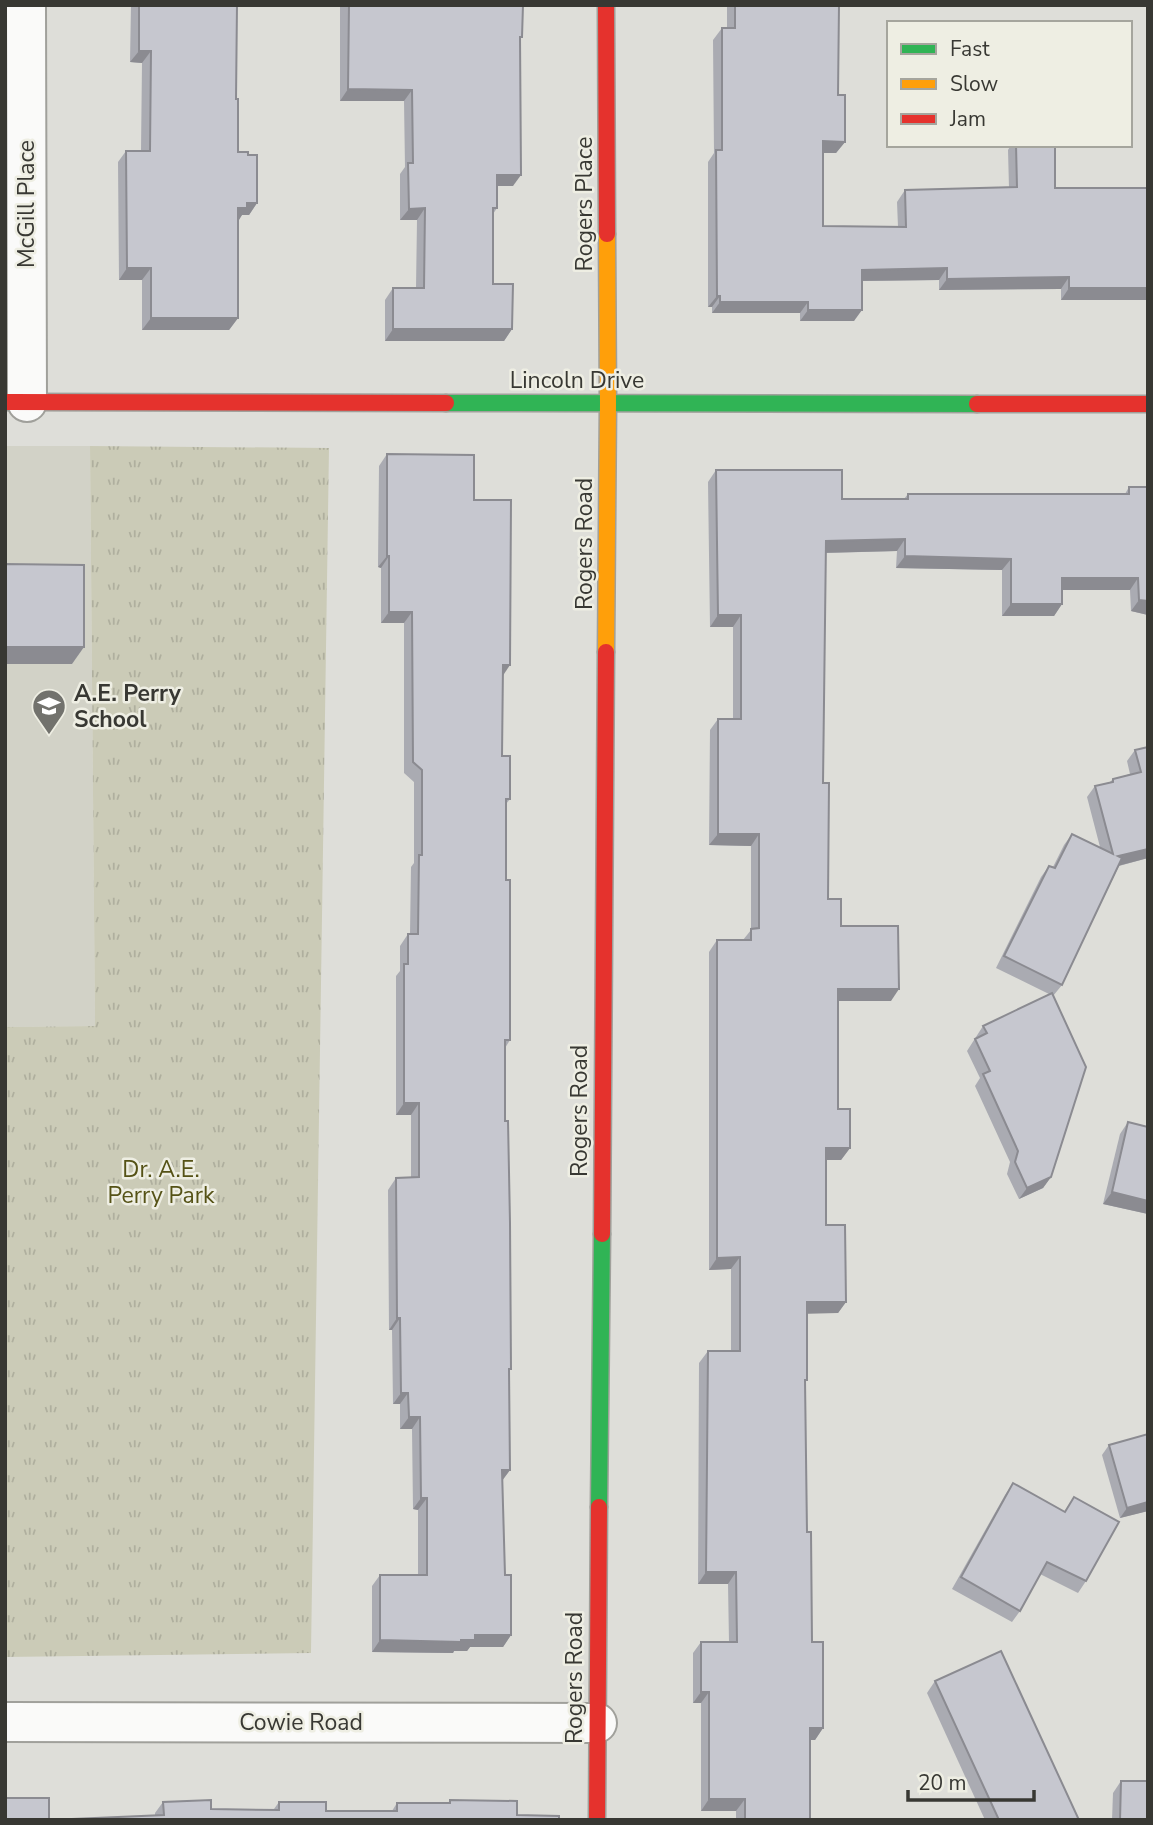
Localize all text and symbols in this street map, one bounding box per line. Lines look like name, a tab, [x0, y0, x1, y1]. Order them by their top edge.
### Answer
legend	[887, 21, 1132, 147]
text: Fast	[950, 35, 990, 63]
text: Slow	[950, 70, 999, 98]
text: Jam	[949, 105, 986, 133]
street label: Rogers Place	[569, 137, 600, 271]
street label: McGill Place	[11, 140, 42, 268]
street label: Lincoln Drive	[510, 365, 644, 396]
street label: Rogers Road	[569, 478, 600, 610]
place label: A.E. Perry School	[74, 678, 182, 735]
school or university icon: A.E. Perry School	[30, 687, 68, 736]
street label: Rogers Road	[564, 1045, 595, 1177]
park label: Dr. A.E. Perry Park	[107, 1154, 215, 1211]
street label: Rogers Road	[559, 1612, 590, 1744]
street label: Cowie Road	[239, 1707, 363, 1738]
scale bar	[908, 1758, 1034, 1802]
text: 20 m	[918, 1769, 967, 1797]

